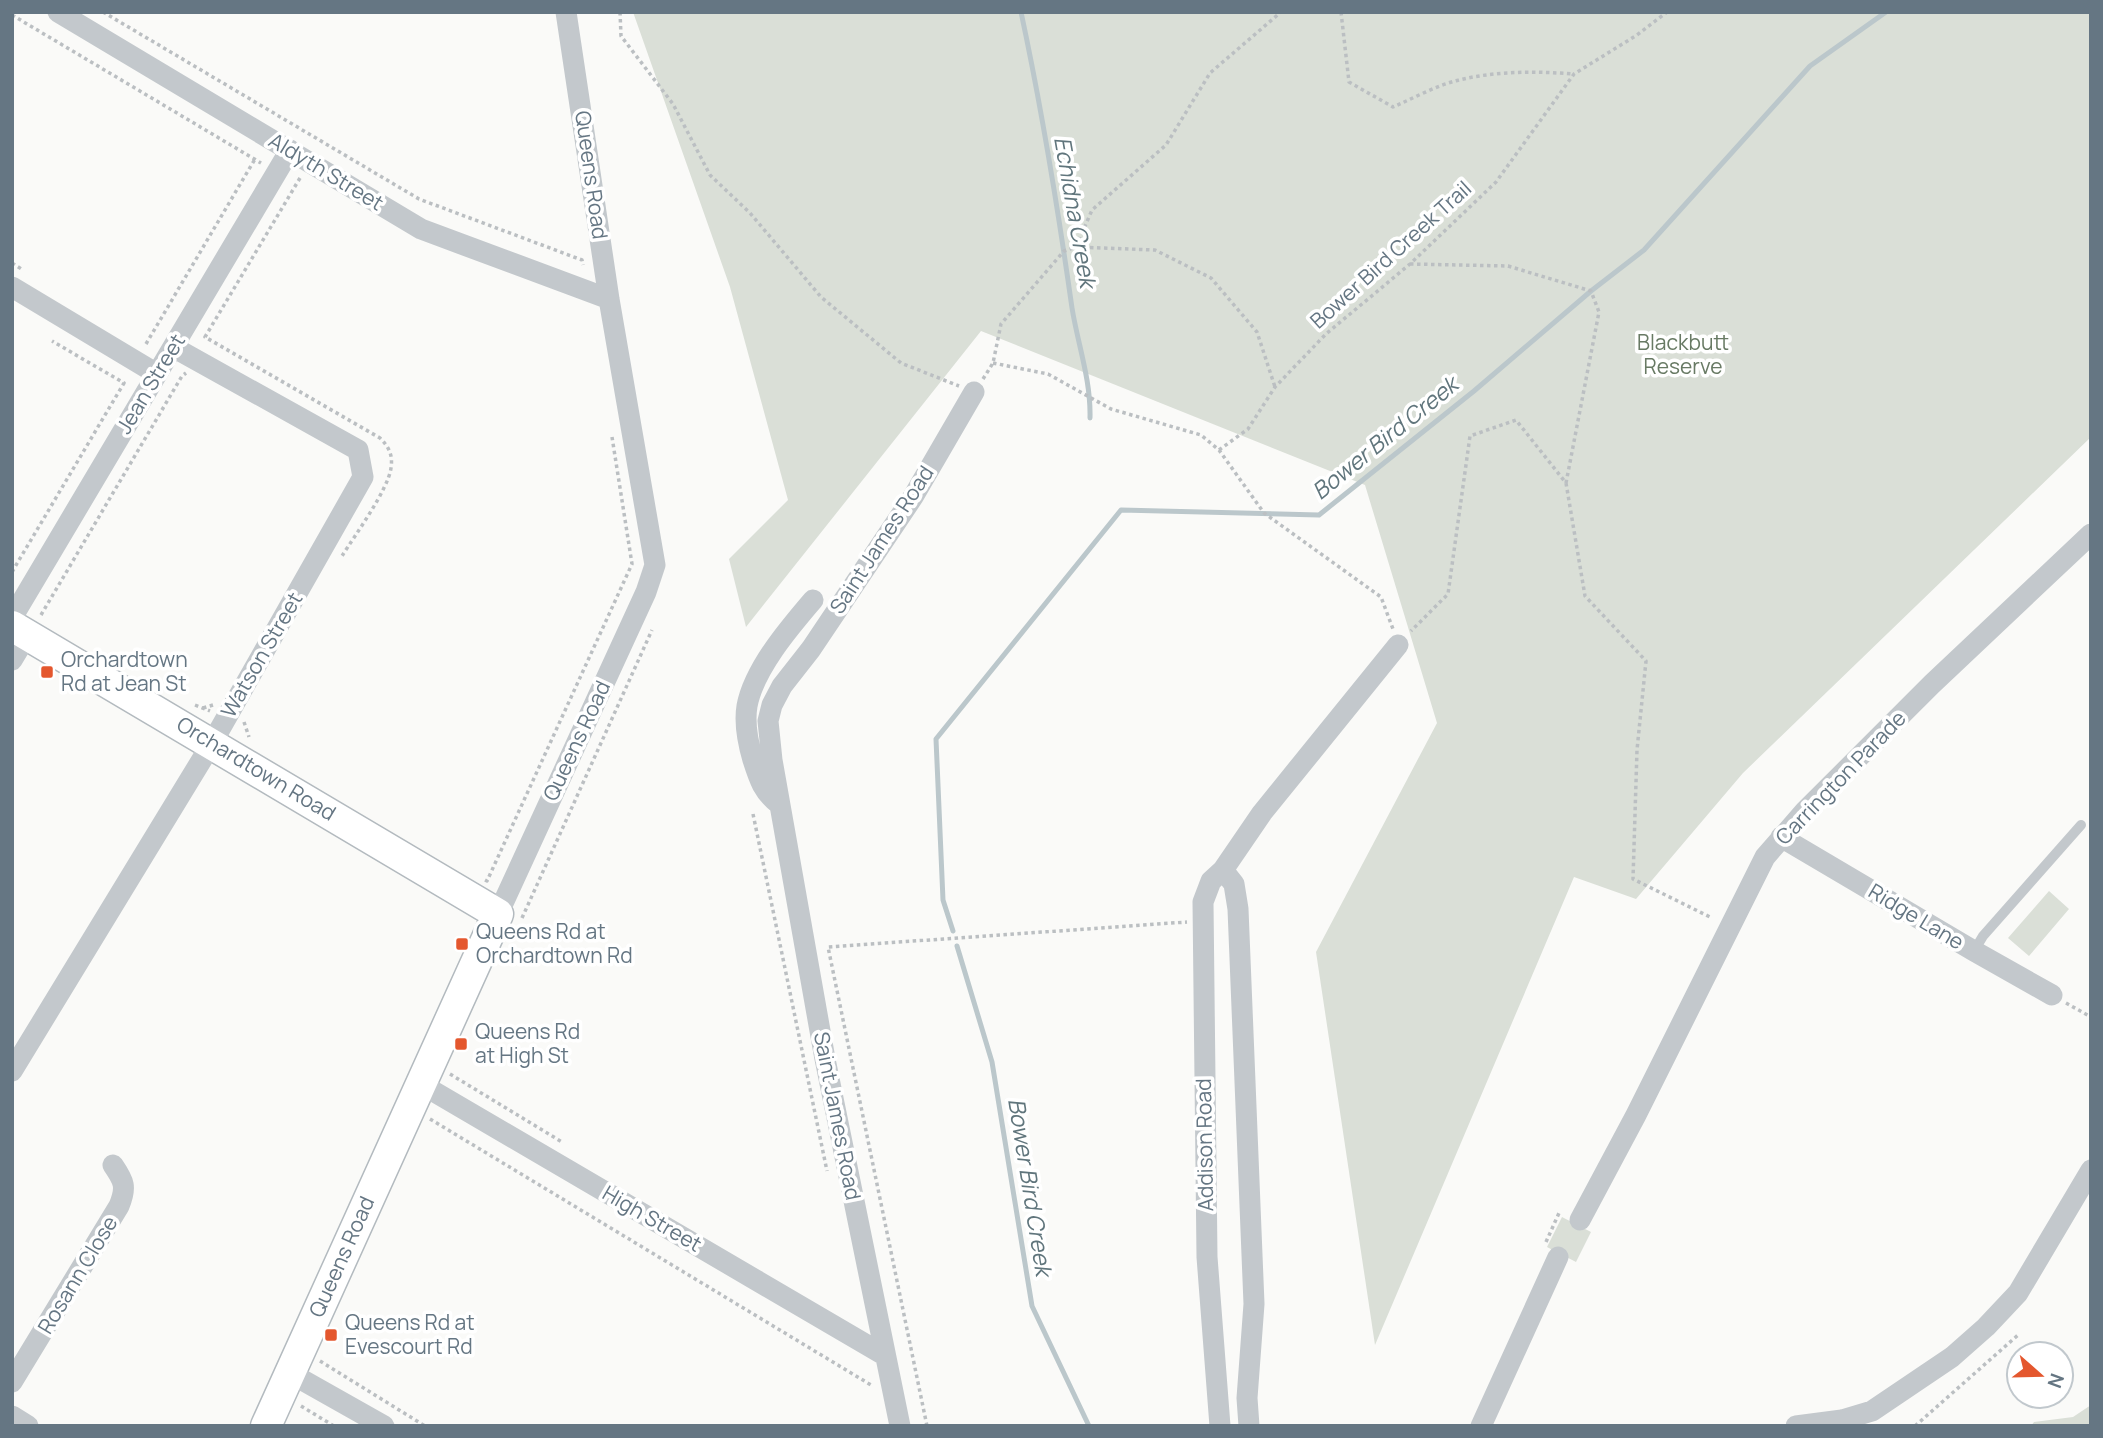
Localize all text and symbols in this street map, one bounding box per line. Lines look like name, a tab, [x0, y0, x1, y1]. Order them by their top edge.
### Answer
street label: Queens Road	[569, 109, 615, 241]
street label: Aldyth Street	[264, 126, 389, 216]
water label: Echidna Creek	[1047, 134, 1106, 293]
street label: Bower Bird Creek Trail	[1304, 174, 1477, 334]
street label: Jean Street	[109, 328, 191, 439]
park label: Blackbutt Reserve	[1637, 328, 1729, 380]
water label: Bower Bird Creek	[1305, 366, 1467, 506]
street label: Saint James Road	[823, 460, 939, 619]
street label: Watson Street	[214, 587, 308, 722]
place label: Orchardtown Rd at Jean St	[61, 645, 188, 697]
marker: Orchardtown Rd at Jean St	[39, 664, 55, 680]
street label: Queens Road	[536, 676, 616, 805]
street label: Carrington Parade	[1769, 704, 1912, 850]
street label: Orchardtown Road	[172, 710, 341, 827]
street label: Ridge Lane	[1864, 877, 1969, 956]
place label: Queens Rd at Orchardtown Rd	[476, 917, 633, 969]
marker: Queens Rd at Orchardtown Rd	[454, 936, 470, 952]
place label: Queens Rd at High St	[475, 1017, 580, 1069]
street label: Saint James Road	[808, 1029, 868, 1202]
marker: Queens Rd at High St	[453, 1036, 469, 1052]
street label: Addison Road	[1189, 1078, 1219, 1212]
water label: Bower Bird Creek	[1001, 1096, 1061, 1281]
street label: High Street	[598, 1178, 707, 1258]
street label: Queens Road	[302, 1192, 380, 1321]
street label: Rosann Close	[31, 1210, 123, 1339]
place label: Queens Rd at Evescourt Rd	[345, 1308, 475, 1360]
marker: Queens Rd at Evescourt Rd	[323, 1327, 339, 1343]
north arrow	[2005, 1340, 2075, 1410]
text: N	[2041, 1370, 2071, 1392]

